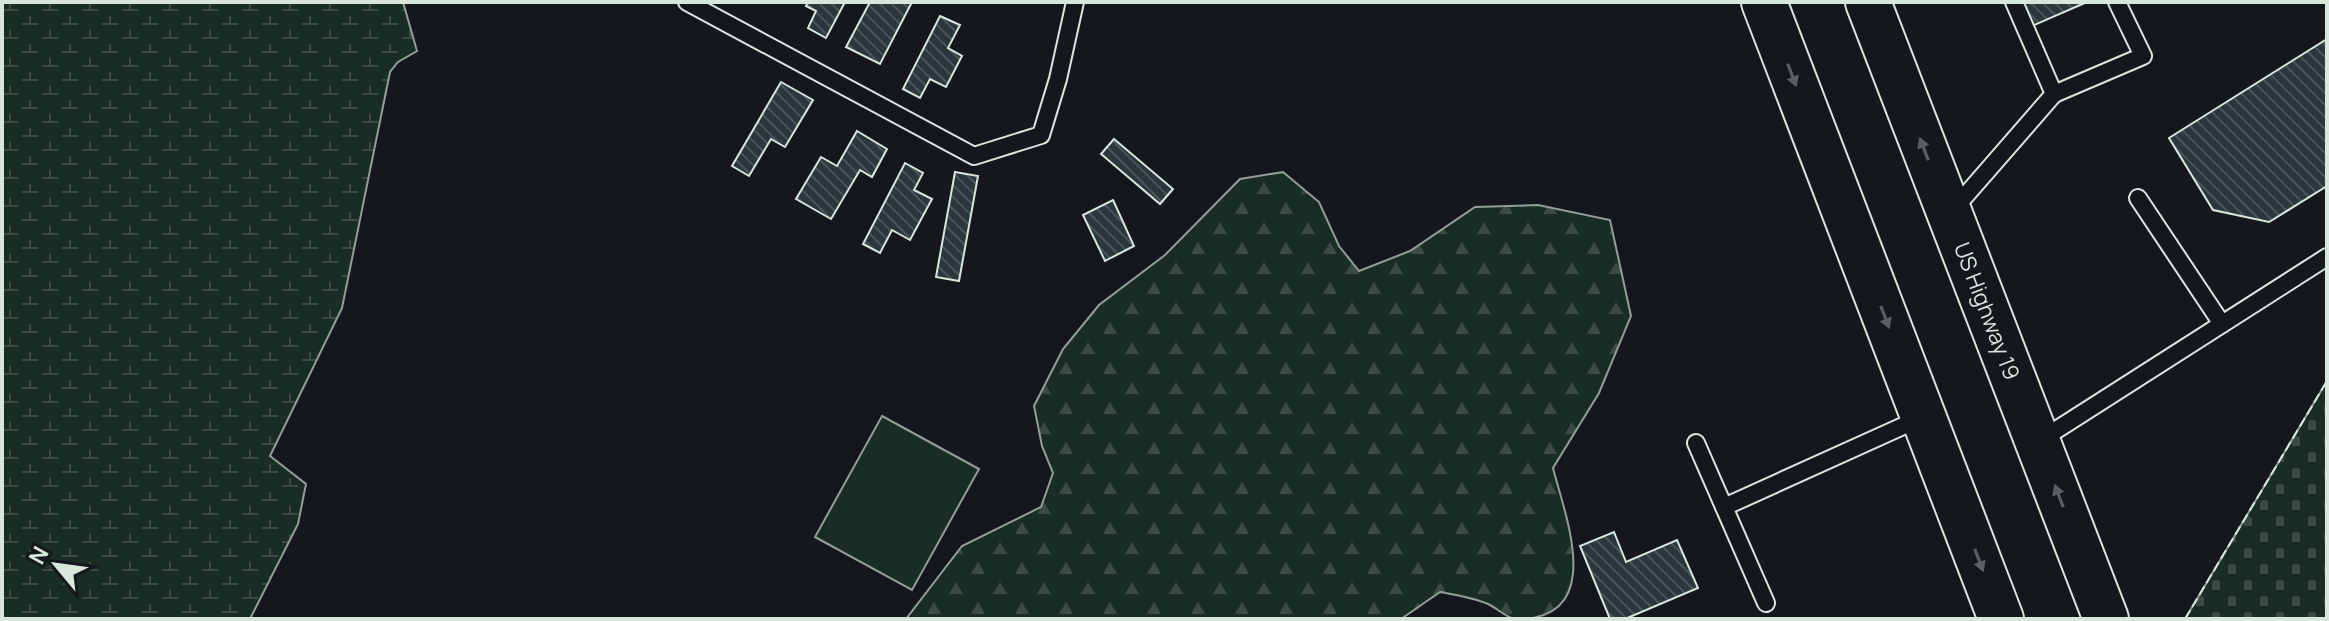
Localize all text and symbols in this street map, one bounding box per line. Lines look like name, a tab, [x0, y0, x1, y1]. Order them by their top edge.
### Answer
one-way arrow	[1786, 63, 1799, 87]
one-way arrow	[1917, 137, 1930, 161]
street label: US Highway 19	[1947, 238, 2027, 384]
one-way arrow	[1879, 305, 1892, 329]
one-way arrow	[2052, 484, 2065, 508]
north arrow	[16, 525, 96, 605]
text: N	[22, 541, 55, 569]
one-way arrow	[1973, 548, 1986, 572]

